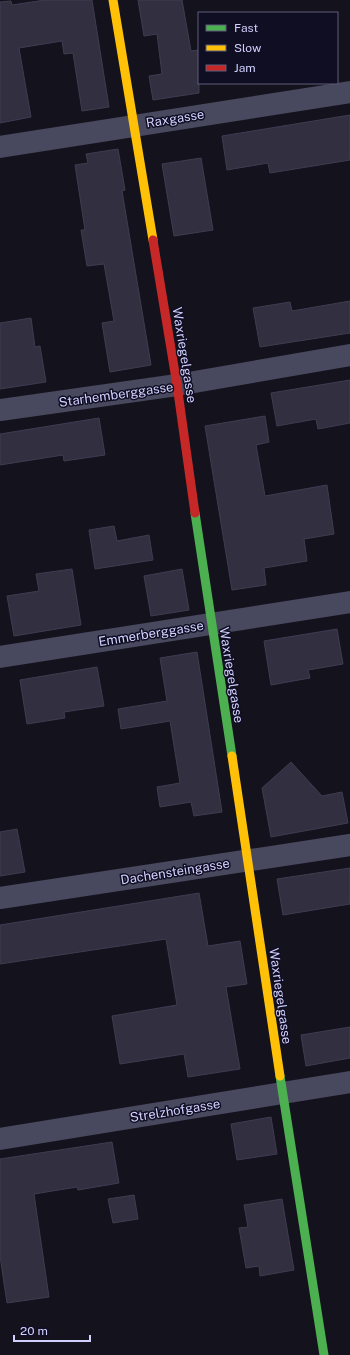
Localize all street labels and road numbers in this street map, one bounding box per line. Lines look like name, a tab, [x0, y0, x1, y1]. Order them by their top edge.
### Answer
street label: Raxgasse	[145, 106, 205, 130]
street label: Waxriegelgasse	[170, 306, 199, 404]
street label: Starhemberggasse	[58, 379, 174, 410]
street label: Emmerberggasse	[97, 618, 205, 649]
street label: Waxriegelgasse	[217, 626, 246, 724]
street label: Dachensteingasse	[119, 855, 231, 888]
street label: Waxriegelgasse	[266, 947, 295, 1045]
street label: Strelzhofgasse	[129, 1096, 221, 1125]

